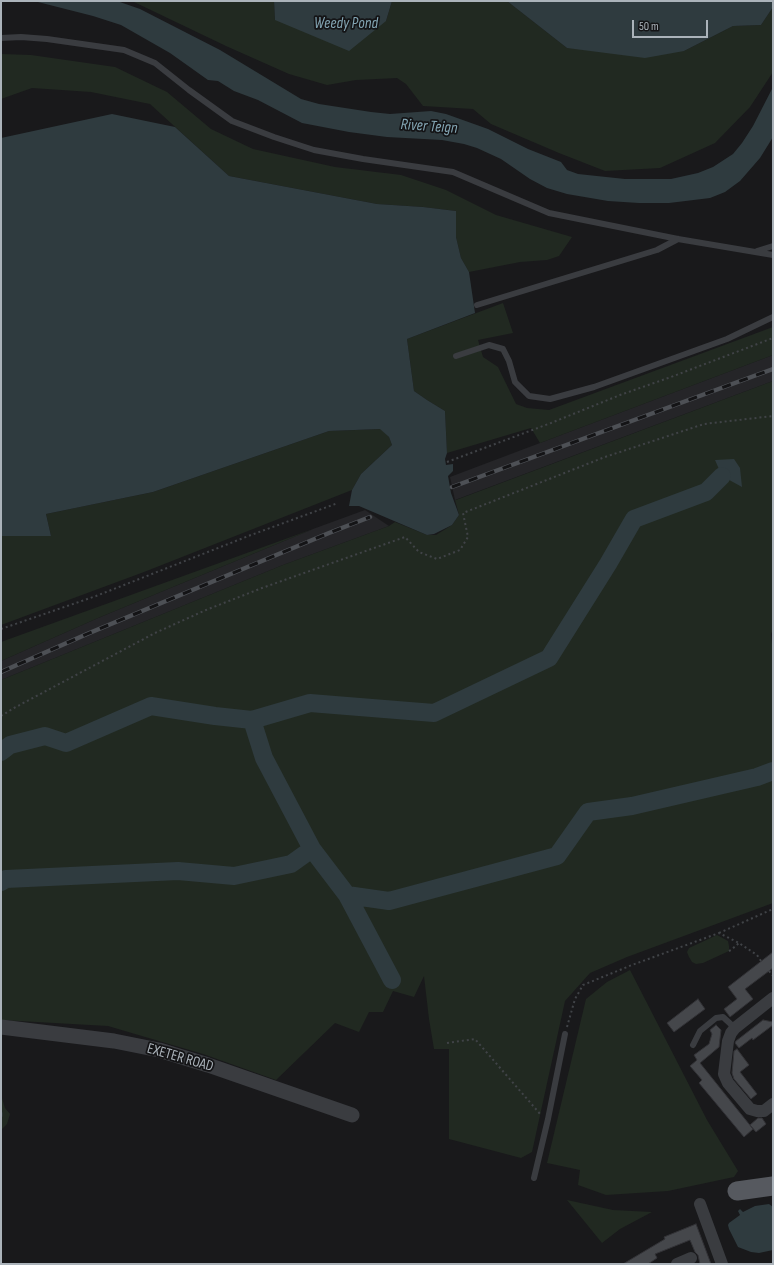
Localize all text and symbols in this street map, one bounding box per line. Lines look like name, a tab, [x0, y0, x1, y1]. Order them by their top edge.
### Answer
scale bar	[634, 12, 710, 38]
water label: Weedy Pond	[314, 14, 378, 34]
text: 50 m	[639, 19, 659, 34]
water label: River Teign	[400, 115, 458, 139]
street label: EXETER ROAD	[145, 1040, 215, 1076]

